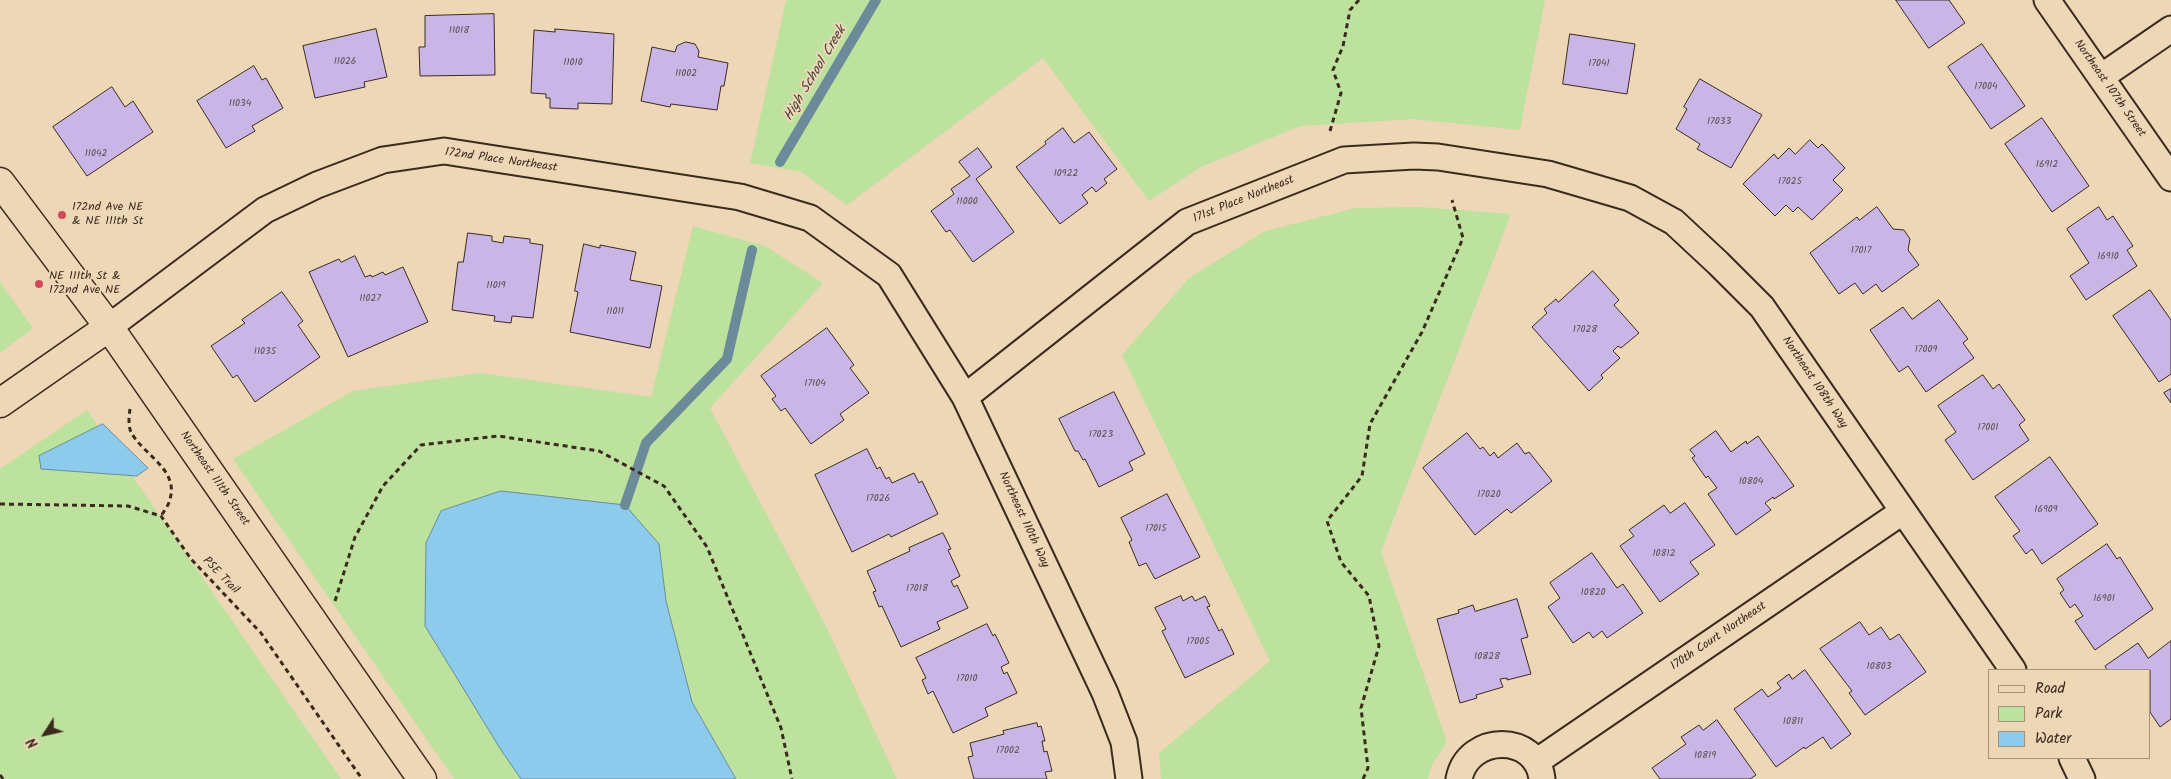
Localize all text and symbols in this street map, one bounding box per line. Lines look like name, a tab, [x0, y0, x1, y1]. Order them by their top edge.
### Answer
water label: High School Creek	[781, 24, 851, 124]
house number: 11018	[449, 25, 469, 37]
street label: Northeast 107th Street	[2070, 37, 2148, 141]
house number: 11026	[334, 56, 356, 68]
house number: 11010	[563, 57, 583, 69]
house number: 17041	[1588, 58, 1610, 70]
house number: 11002	[675, 68, 697, 80]
house number: 17004	[1974, 81, 1998, 93]
house number: 11034	[229, 98, 251, 110]
house number: 17033	[1707, 116, 1731, 128]
street label: 172nd Place Northeast	[444, 146, 558, 176]
house number: 11042	[85, 148, 107, 160]
house number: 16912	[2036, 159, 2058, 171]
house number: 10922	[1054, 168, 1078, 180]
street label: 171st Place Northeast	[1191, 173, 1297, 227]
house number: 17025	[1778, 176, 1802, 188]
house number: 11000	[956, 196, 978, 208]
place label: 172nd Ave NE & NE 111th St	[72, 201, 143, 229]
marker: 172nd Ave NE & NE 111th St	[56, 209, 68, 221]
house number: 17017	[1851, 245, 1871, 257]
house number: 16910	[2097, 251, 2119, 263]
place label: NE 111th St & 172nd Ave NE	[49, 270, 120, 298]
marker: NE 111th St & 172nd Ave NE	[33, 278, 45, 290]
house number: 11019	[486, 280, 506, 292]
house number: 11027	[359, 293, 381, 305]
house number: 11011	[606, 306, 624, 318]
house number: 17028	[1573, 324, 1597, 336]
street label: Northeast 108th Way	[1778, 334, 1850, 432]
house number: 17009	[1915, 344, 1937, 356]
house number: 11035	[254, 346, 276, 358]
house number: 17104	[804, 378, 826, 390]
house number: 17001	[1978, 422, 1998, 434]
street label: Northeast 111th Street	[176, 429, 252, 529]
house number: 17023	[1089, 429, 1113, 441]
street label: Northeast 110th Way	[994, 470, 1052, 570]
house number: 10804	[1739, 476, 1763, 488]
house number: 17020	[1477, 489, 1501, 501]
house number: 17026	[866, 493, 890, 505]
house number: 16909	[2034, 504, 2058, 516]
house number: 17015	[1145, 523, 1167, 535]
house number: 10812	[1652, 548, 1676, 560]
street label: PSE Trail	[199, 554, 241, 598]
house number: 17018	[906, 583, 928, 595]
house number: 10820	[1581, 587, 1605, 599]
house number: 16901	[2093, 593, 2115, 605]
street label: 170th Court Northeast	[1668, 600, 1770, 674]
house number: 17005	[1186, 636, 1210, 648]
house number: 10828	[1474, 651, 1500, 663]
house number: 10803	[1867, 661, 1891, 673]
legend	[1988, 669, 2151, 759]
house number: 17010	[957, 673, 977, 685]
text: Road	[2035, 677, 2065, 701]
text: Park	[2035, 702, 2062, 726]
north arrow	[20, 709, 70, 759]
house number: 10811	[1783, 716, 1803, 728]
text: Water	[2035, 727, 2071, 751]
text: N	[21, 733, 44, 753]
house number: 17002	[996, 745, 1020, 757]
house number: 10819	[1694, 750, 1716, 762]

